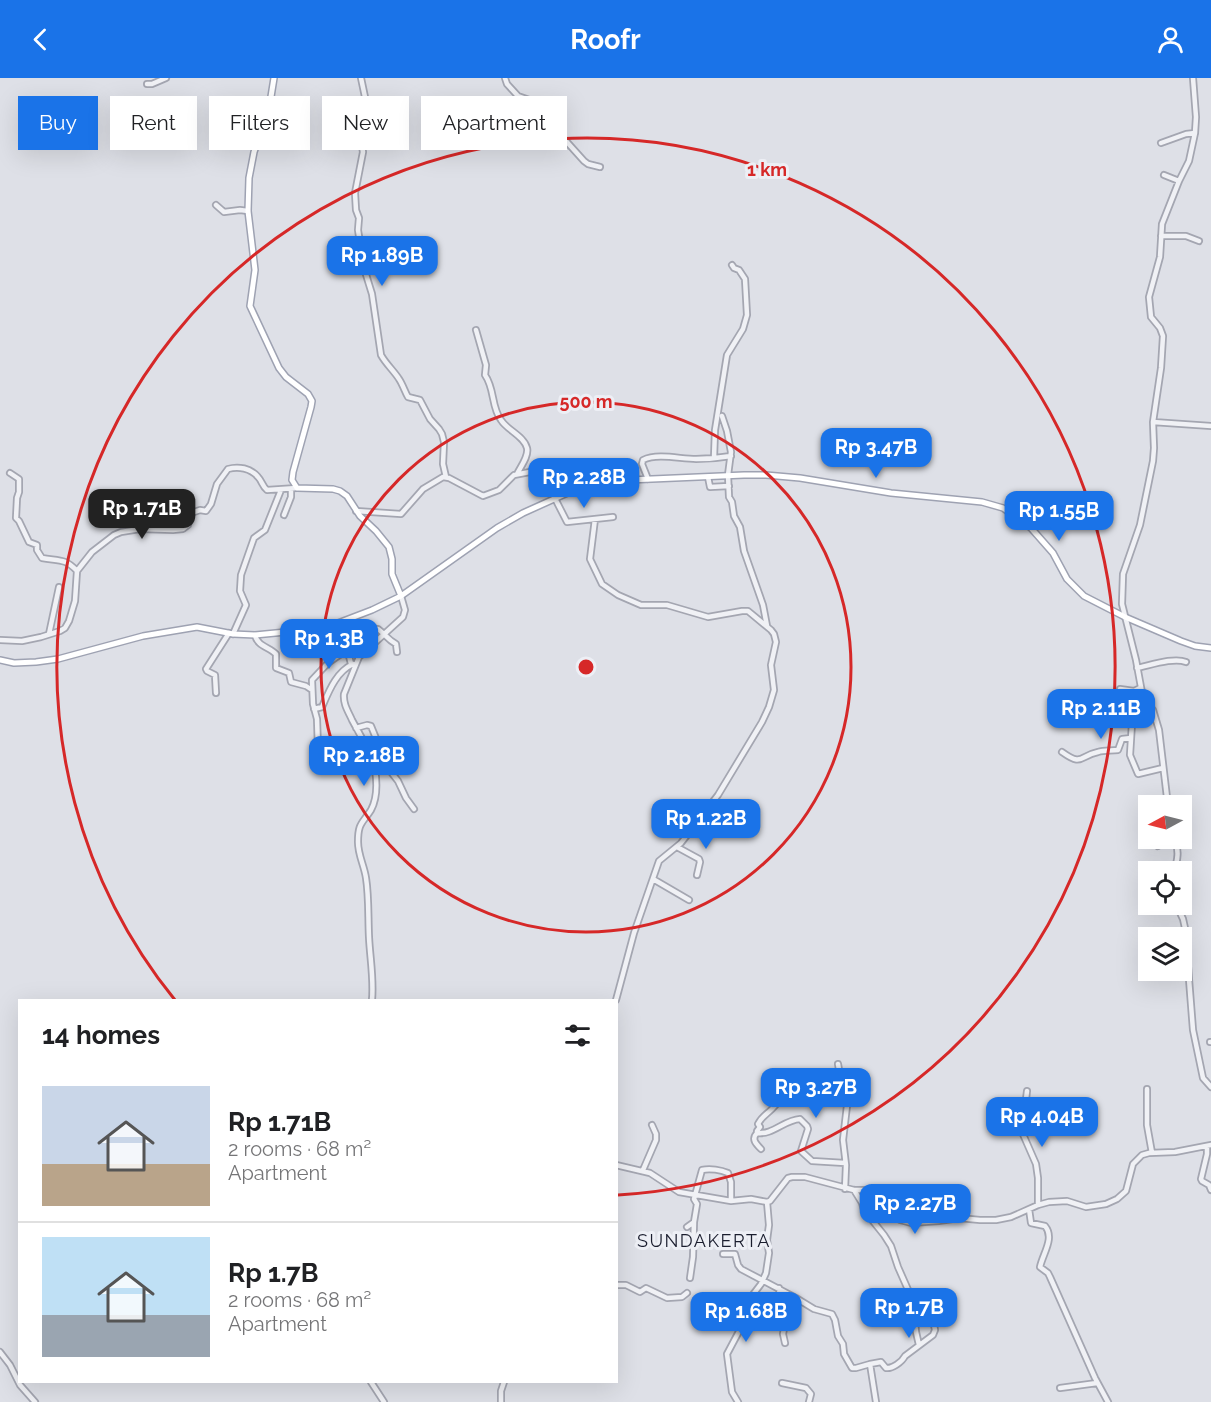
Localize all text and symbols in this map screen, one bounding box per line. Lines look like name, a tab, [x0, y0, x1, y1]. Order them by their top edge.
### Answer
icon: back	[24, 23, 57, 56]
icon: person	[1154, 23, 1187, 56]
text: Roofr	[570, 24, 641, 55]
chip: Buy	[18, 96, 98, 150]
chip: Rent	[110, 96, 197, 150]
chip: Filters	[209, 96, 310, 150]
chip: New	[322, 96, 409, 150]
chip: Apartment	[421, 96, 567, 150]
text: 1 km	[747, 159, 787, 180]
pin: Rp 1.89B	[320, 236, 444, 287]
text: Rp 1.89B	[341, 243, 423, 267]
text: 500 m	[559, 391, 613, 412]
pin: Rp 3.47B	[814, 428, 938, 479]
text: Rp 3.47B	[835, 435, 917, 459]
pin: Rp 2.28B	[522, 458, 646, 509]
text: Rp 2.28B	[542, 465, 626, 489]
pin: Rp 1.71B	[80, 489, 204, 540]
pin: Rp 1.55B	[997, 491, 1121, 542]
text: Rp 1.71B	[102, 496, 182, 520]
text: Rp 1.55B	[1019, 498, 1099, 522]
pin: Rp 1.3B	[274, 619, 384, 670]
text: Rp 1.3B	[294, 626, 364, 650]
centre of rings	[576, 657, 596, 677]
pin: Rp 2.11B	[1039, 689, 1163, 740]
text: Rp 2.11B	[1061, 696, 1141, 720]
pin: Rp 2.18B	[302, 736, 426, 787]
text: Rp 2.18B	[323, 743, 405, 767]
north arrow	[1138, 795, 1192, 849]
map controls	[1138, 795, 1192, 981]
pin: Rp 1.22B	[644, 799, 768, 850]
text: Rp 1.22B	[665, 806, 747, 830]
button: locate	[1138, 861, 1192, 915]
button: layers	[1138, 927, 1192, 981]
icon: filters	[561, 1019, 594, 1052]
text: 14 homes	[42, 1020, 160, 1050]
pin: Rp 3.27B	[754, 1068, 878, 1119]
text: Rp 3.27B	[775, 1075, 857, 1099]
pin: Rp 4.04B	[980, 1097, 1104, 1148]
text: Rp 4.04B	[1000, 1104, 1084, 1128]
text: Rp 1.71B	[228, 1107, 331, 1137]
icon: home	[90, 1110, 162, 1182]
text: 2 rooms · 68 m²	[228, 1137, 371, 1161]
text: Apartment	[228, 1161, 327, 1185]
pin: Rp 2.27B	[853, 1184, 977, 1235]
text: Rp 2.27B	[874, 1191, 956, 1215]
district label: SUNDAKERTA	[637, 1230, 771, 1251]
text: Rp 1.7B	[228, 1258, 318, 1288]
icon: home	[90, 1261, 162, 1333]
text: 2 rooms · 68 m²	[228, 1288, 371, 1312]
pin: Rp 1.7B	[854, 1288, 964, 1339]
pin: Rp 1.68B	[684, 1292, 808, 1343]
text: Rp 1.7B	[874, 1295, 944, 1319]
text: Rp 1.68B	[705, 1299, 787, 1323]
text: Apartment	[228, 1312, 327, 1336]

